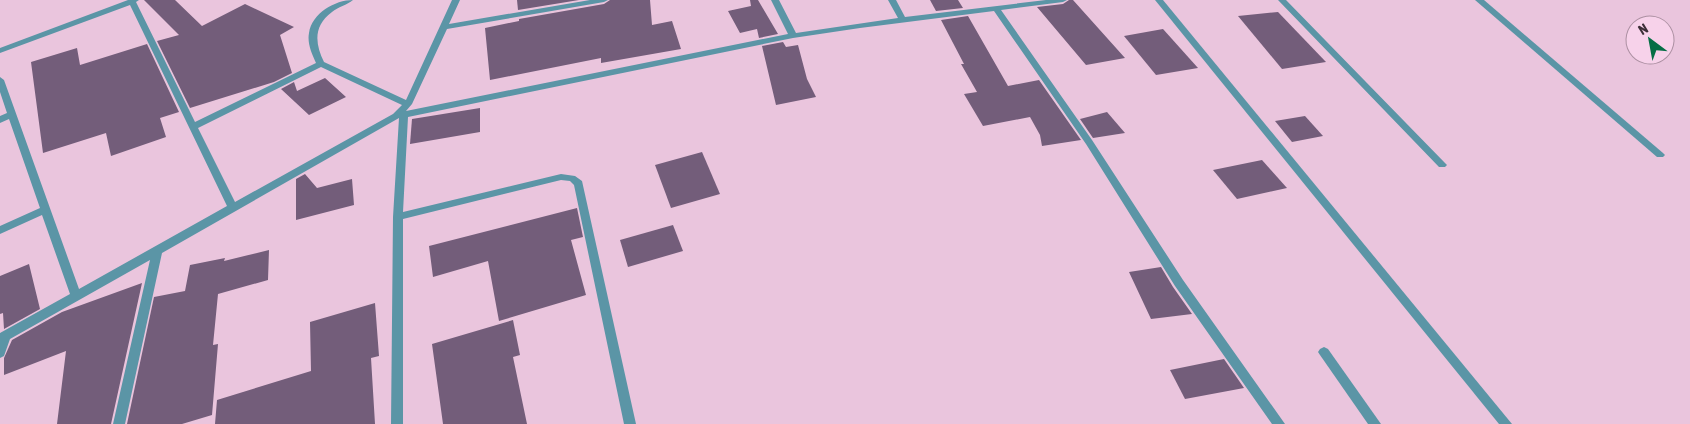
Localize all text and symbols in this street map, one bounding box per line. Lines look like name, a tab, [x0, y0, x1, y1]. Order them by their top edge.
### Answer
north arrow	[1625, 15, 1675, 65]
text: N	[1635, 20, 1651, 38]

